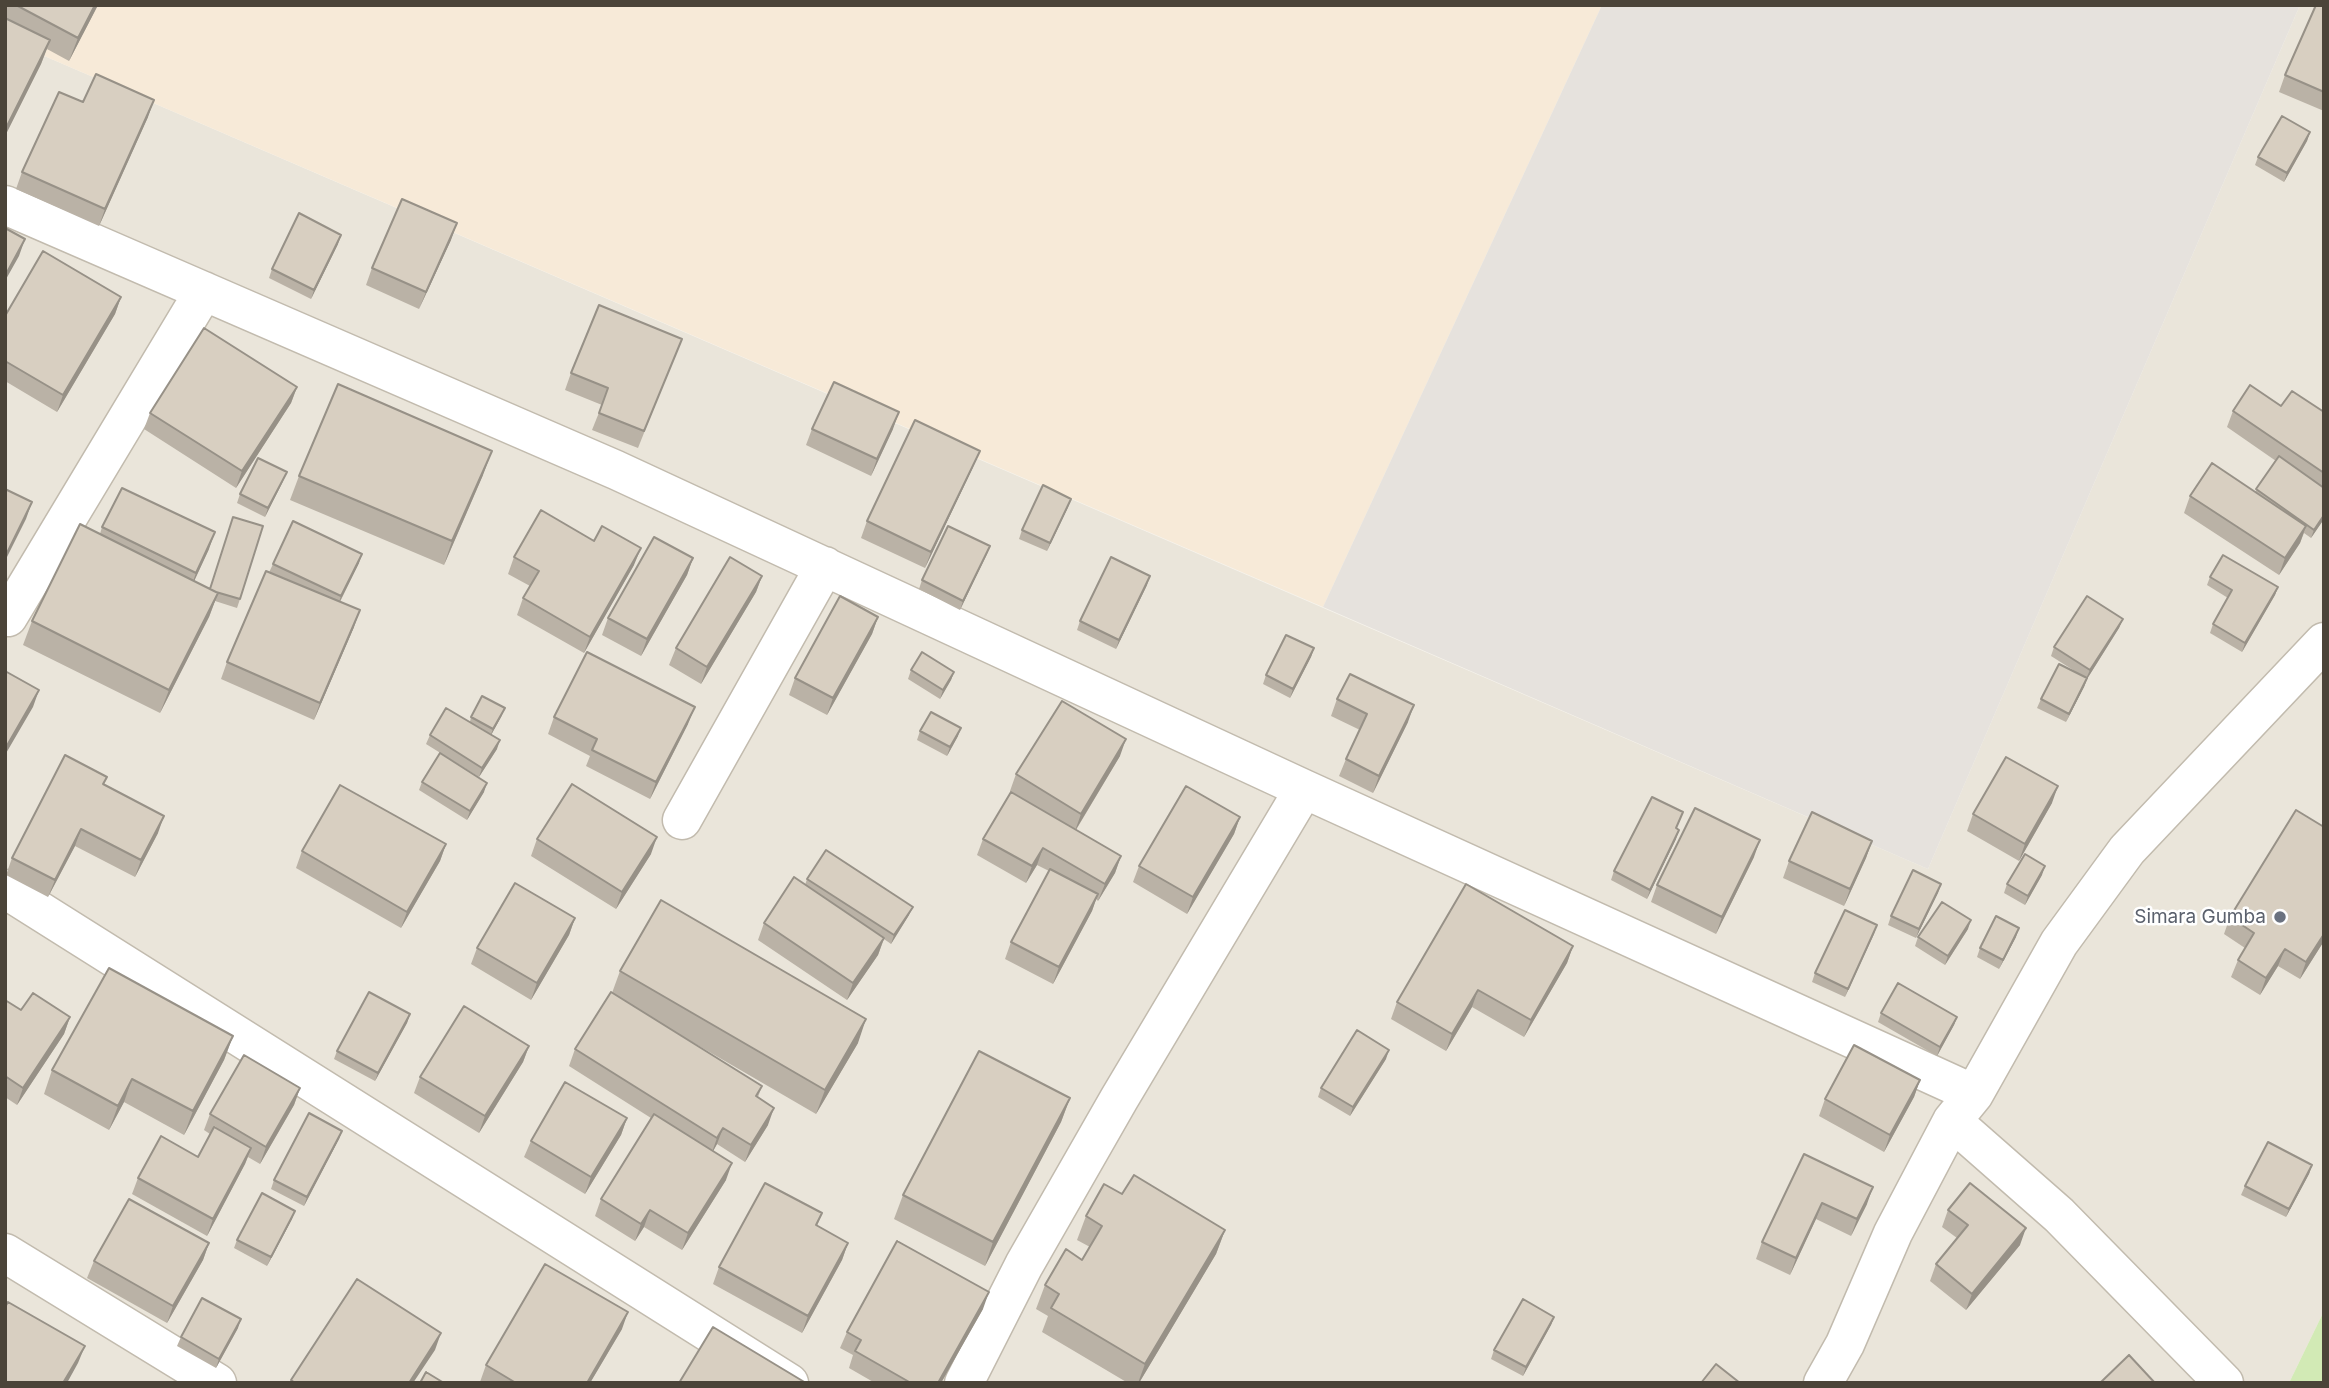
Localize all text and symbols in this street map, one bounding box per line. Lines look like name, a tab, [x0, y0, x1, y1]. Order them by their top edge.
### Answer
place label: Simara Gumba	[2134, 906, 2266, 928]
marker: Simara Gumba	[2272, 909, 2288, 925]

